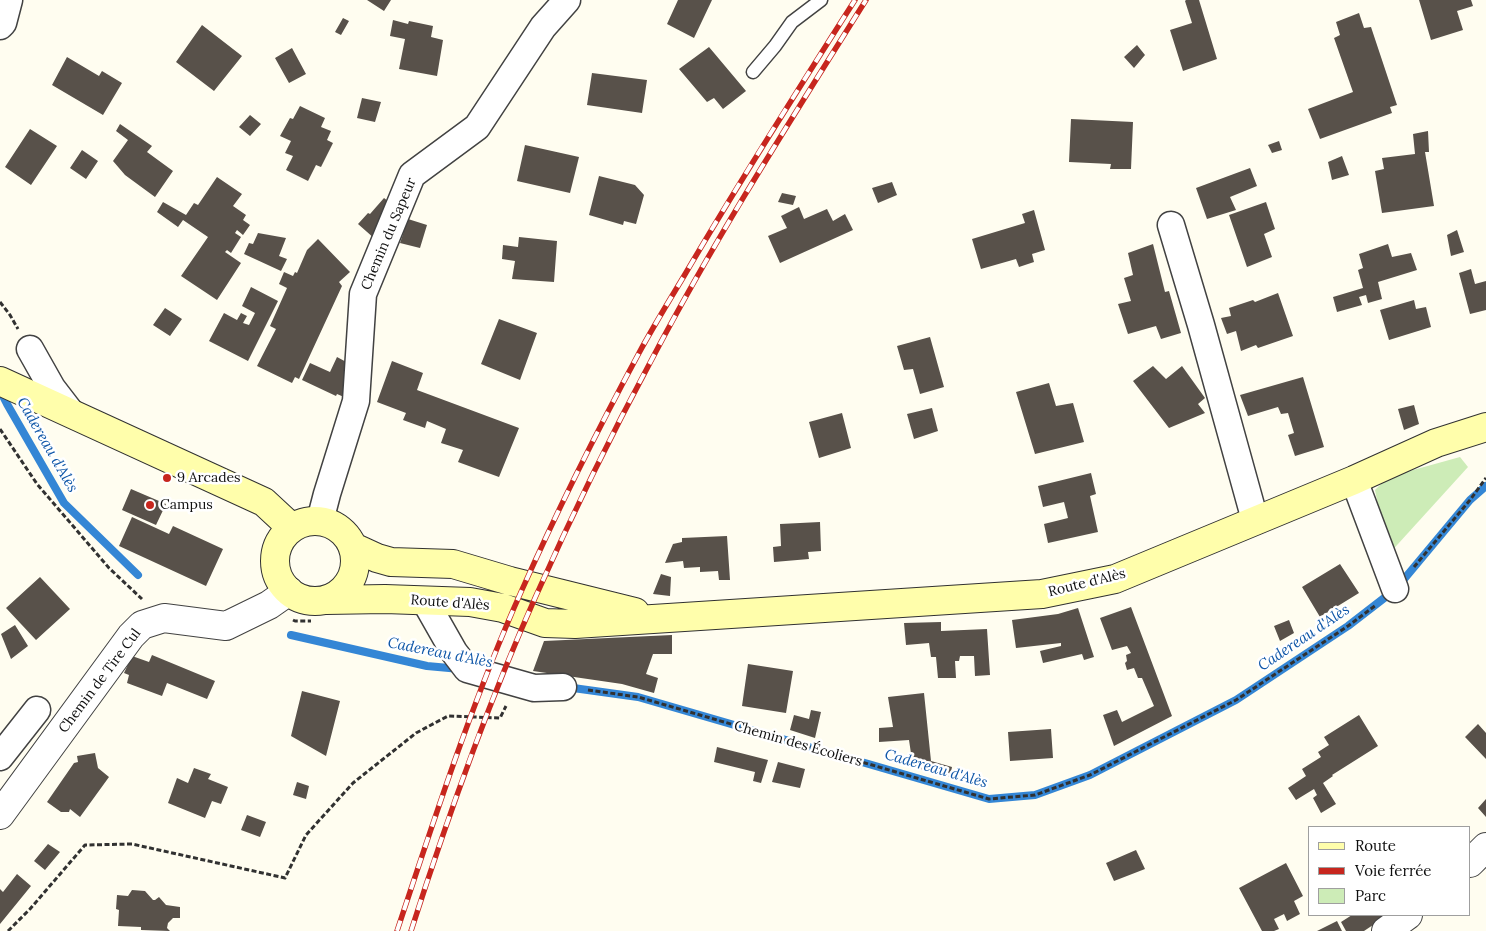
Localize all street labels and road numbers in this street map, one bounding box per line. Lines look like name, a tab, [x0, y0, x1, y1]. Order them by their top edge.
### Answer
street label: Chemin du Sapeur	[358, 175, 420, 293]
street label: Route d'Alès	[1047, 565, 1127, 601]
street label: Route d'Alès	[410, 592, 490, 614]
street label: Chemin de Tire Cul	[55, 626, 145, 736]
street label: Chemin des Écoliers	[732, 718, 864, 770]

